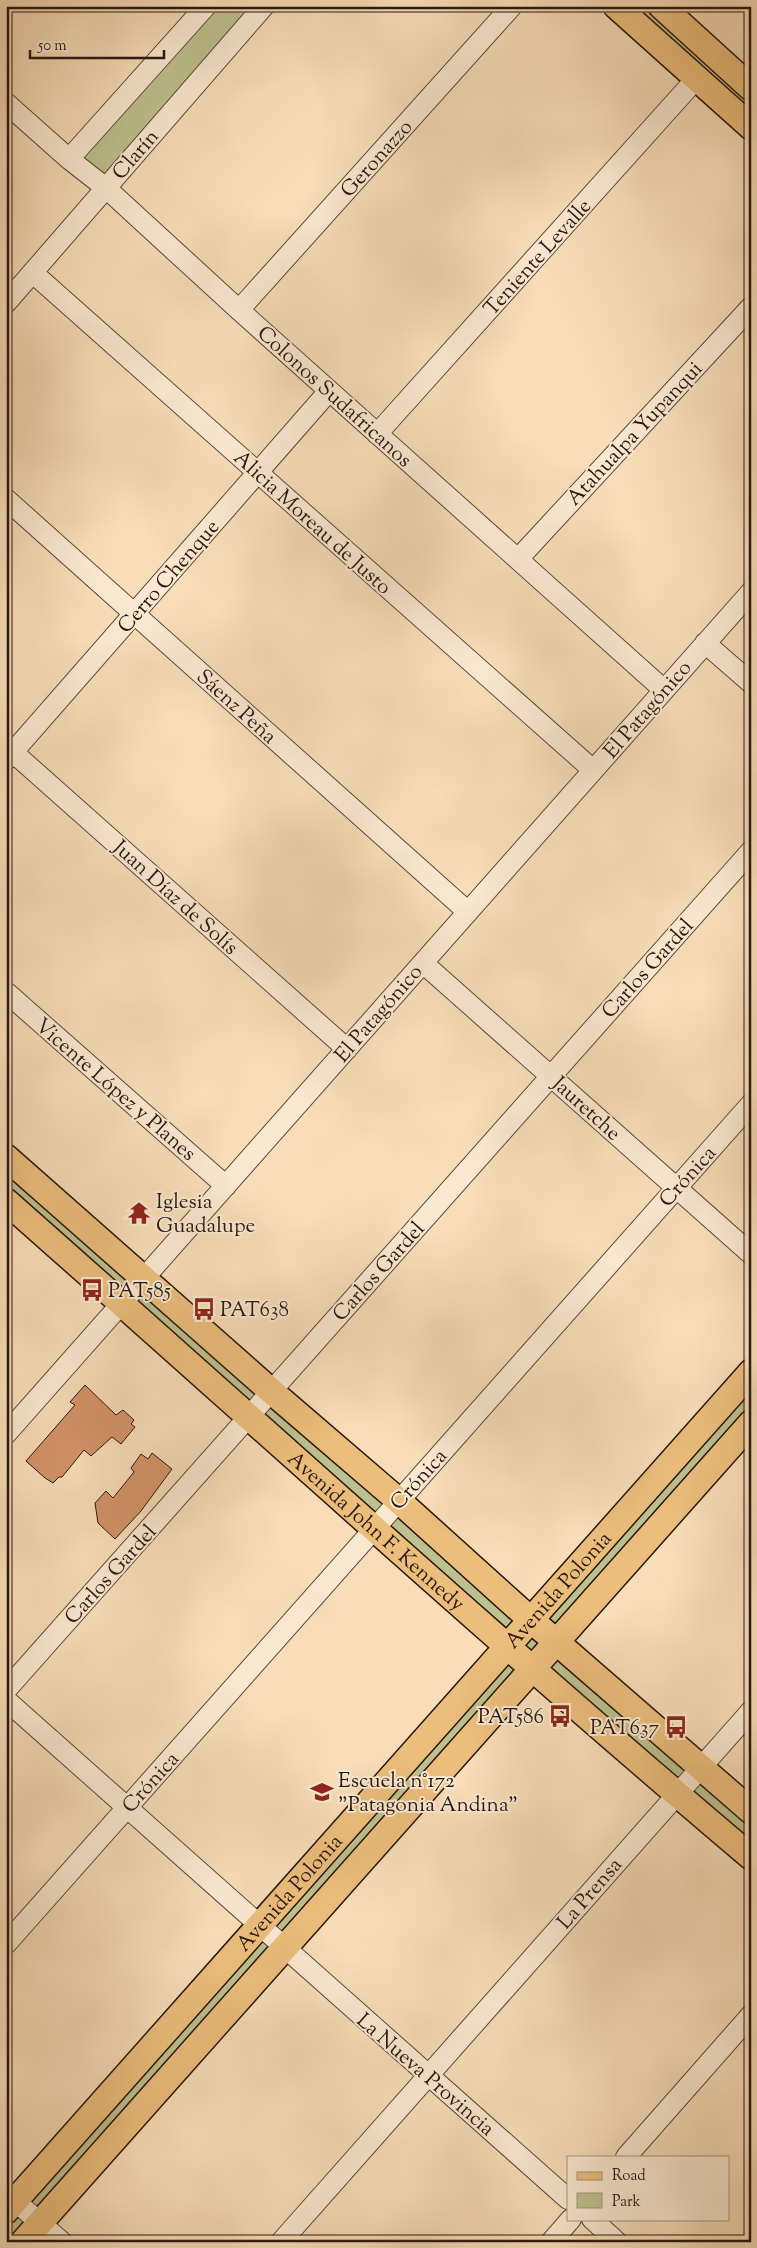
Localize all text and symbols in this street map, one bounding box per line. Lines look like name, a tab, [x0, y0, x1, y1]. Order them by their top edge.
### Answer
scale bar	[30, 28, 164, 60]
text: 50 m	[37, 36, 67, 57]
street label: Geronazzo	[334, 114, 421, 205]
street label: Clarín	[106, 123, 167, 187]
street label: Teniente Levalle	[478, 193, 599, 324]
street label: Colonos Sudafricanos	[249, 320, 418, 475]
street label: Atahualpa Yupanqui	[560, 355, 710, 513]
street label: Alicia Moreau de Justo	[226, 444, 397, 603]
street label: Cerro Chenque	[112, 514, 228, 641]
street label: El Patagónico	[597, 655, 700, 766]
street label: Sáenz Peña	[189, 663, 283, 752]
street label: Juan Díaz de Solís	[105, 833, 244, 963]
street label: Carlos Gardel	[595, 913, 702, 1026]
street label: El Patagónico	[328, 959, 431, 1070]
street label: Vicente López y Planes	[28, 1012, 202, 1169]
street label: Jauretche	[544, 1070, 627, 1149]
street label: Crónica	[653, 1140, 724, 1215]
place label: Iglesia Guadalupe	[156, 1188, 255, 1242]
temple icon: Iglesia Guadalupe	[126, 1200, 152, 1226]
street label: Carlos Gardel	[326, 1216, 433, 1329]
bus stop icon: PAT585	[79, 1277, 105, 1303]
place label: PAT585	[108, 1277, 171, 1307]
bus stop icon: PAT638	[191, 1296, 217, 1322]
place label: PAT638	[220, 1296, 289, 1326]
street label: Crónica	[384, 1443, 455, 1518]
street label: Avenida John F. Kennedy	[280, 1445, 471, 1620]
street label: Carlos Gardel	[58, 1519, 165, 1632]
street label: Avenida Polonia	[499, 1525, 620, 1656]
place label: PAT586	[478, 1703, 544, 1733]
bus stop icon: PAT586	[547, 1703, 573, 1729]
place label: PAT637	[590, 1714, 659, 1744]
bus stop icon: PAT637	[663, 1714, 689, 1740]
street label: Crónica	[116, 1746, 187, 1821]
place label: Escuela n°172 "Patagonia Andina"	[338, 1767, 518, 1821]
school or university icon: Escuela n°172 "Patagonia Andina"	[309, 1779, 335, 1805]
street label: Avenida Polonia	[230, 1828, 351, 1959]
street label: La Prensa	[551, 1852, 630, 1937]
street label: La Nueva Provincia	[349, 2007, 501, 2144]
legend	[567, 2156, 730, 2220]
text: Road	[612, 2166, 646, 2187]
text: Park	[612, 2192, 641, 2213]

